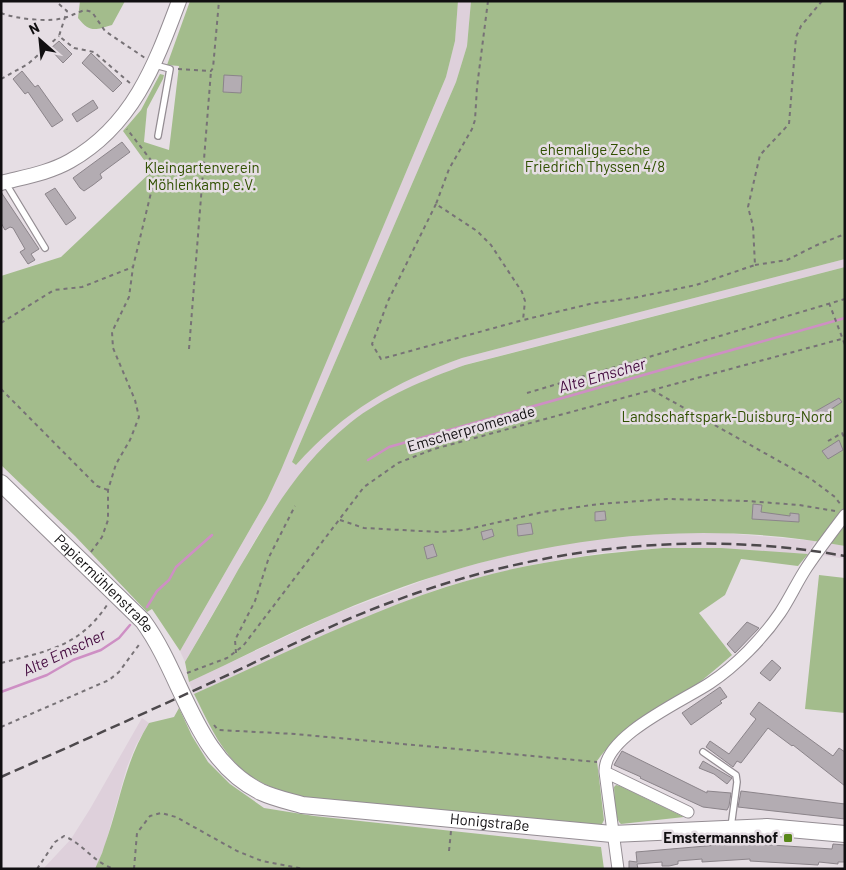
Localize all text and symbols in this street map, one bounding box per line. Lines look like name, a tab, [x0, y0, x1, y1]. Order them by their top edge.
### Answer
north arrow	[15, 15, 65, 65]
text: N	[26, 18, 42, 38]
park label: ehemalige Zeche Friedrich Thyssen 4/8	[525, 140, 665, 175]
park label: Kleingartenverein Möhlenkamp e.V.	[144, 158, 260, 193]
water label: Alte Emscher	[556, 353, 649, 396]
street label: Emscherpromenade	[405, 401, 537, 455]
park label: Landschaftspark-Duisburg-Nord	[621, 407, 833, 425]
street label: Papiermühlenstraße	[51, 530, 158, 635]
water label: Alte Emscher	[19, 623, 110, 679]
street label: Honigstraße	[449, 809, 530, 834]
place label: Emstermannshof	[663, 828, 778, 846]
marker: Emstermannshof	[782, 832, 794, 844]

